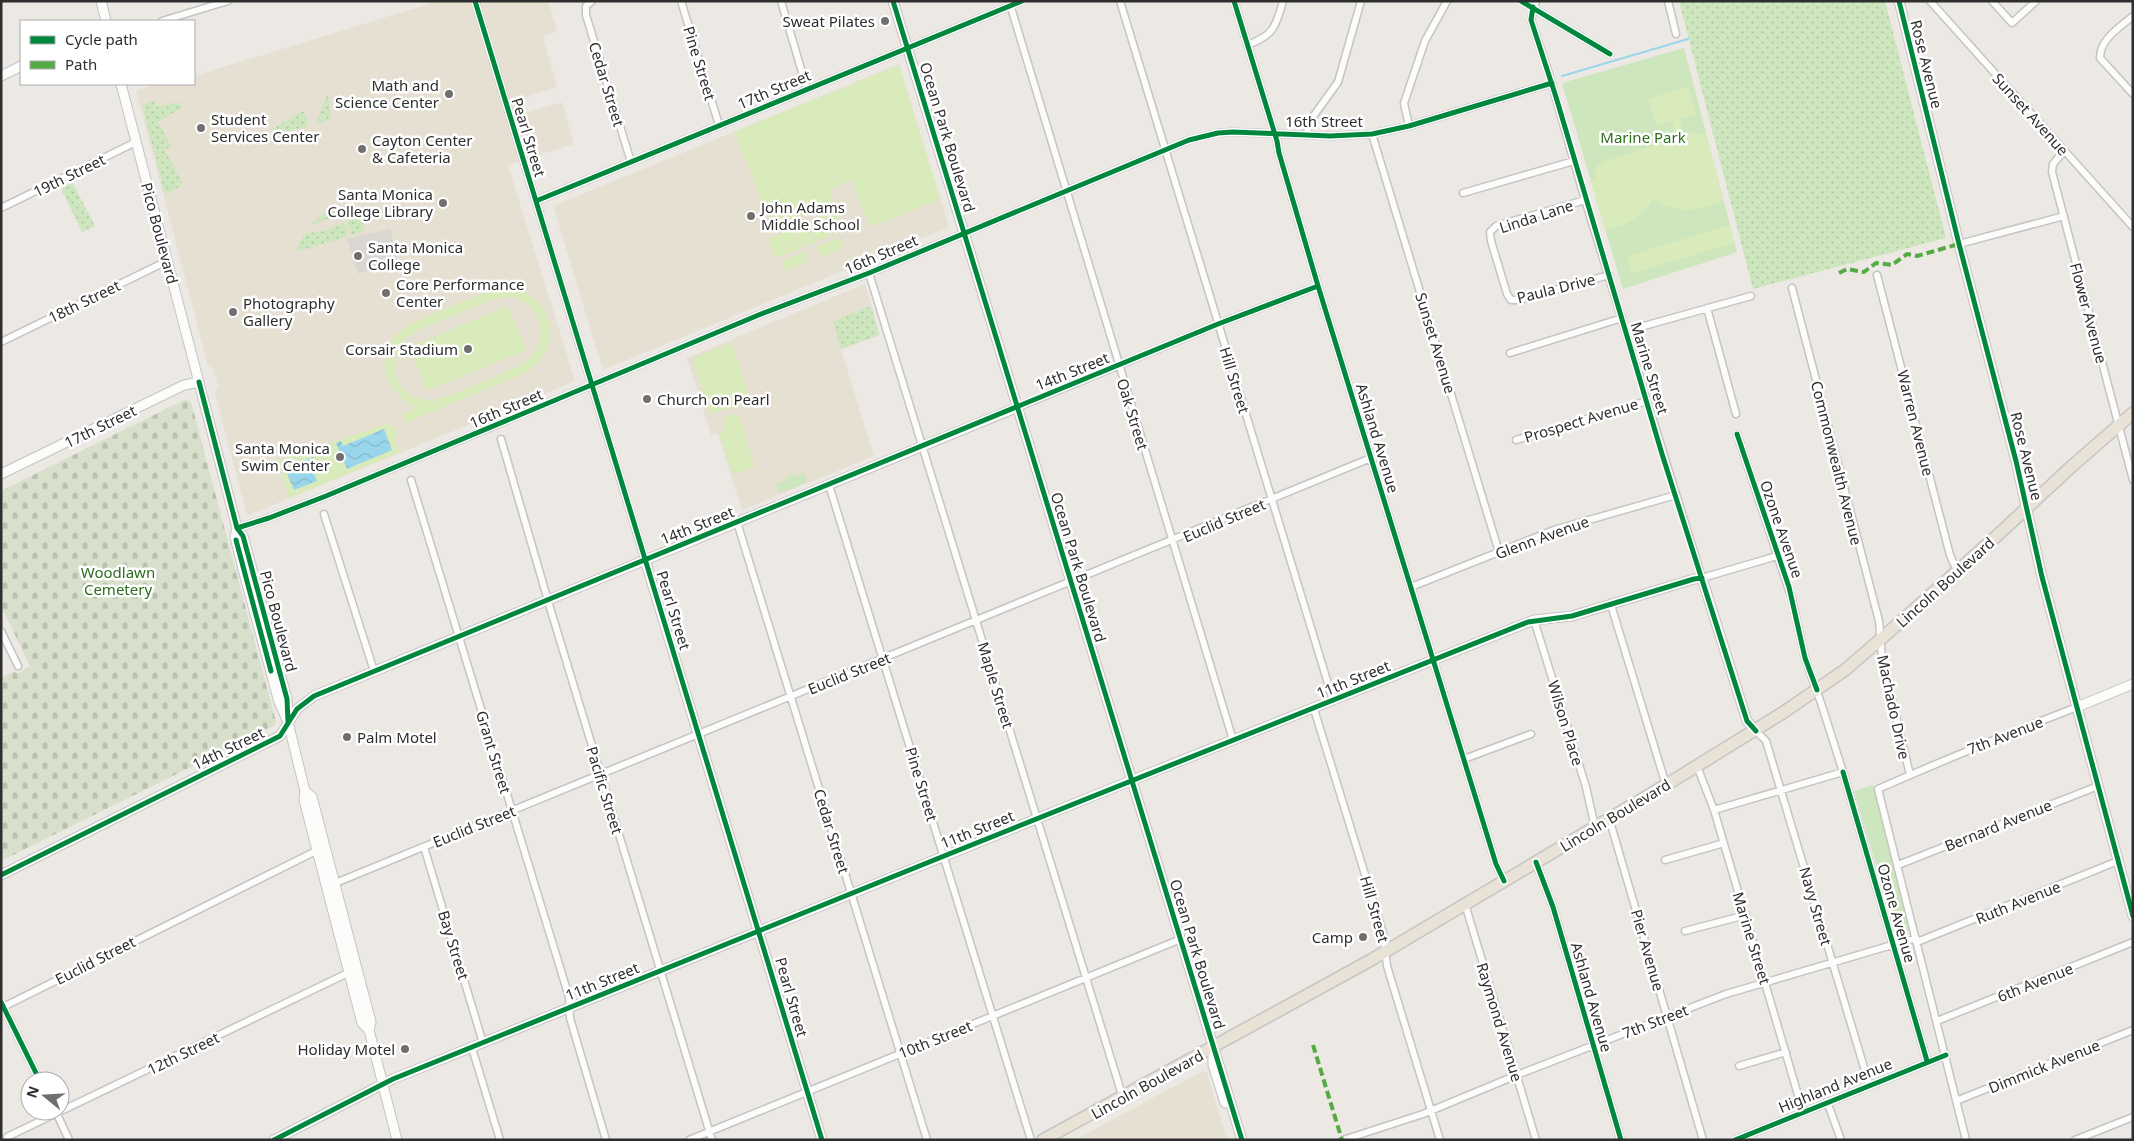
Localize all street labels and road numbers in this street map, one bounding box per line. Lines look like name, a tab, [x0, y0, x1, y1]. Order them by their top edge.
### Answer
street label: Rose Avenue	[1906, 18, 1948, 110]
street label: Pine Street	[679, 24, 721, 103]
street label: Cedar Street	[585, 39, 630, 129]
street label: Ocean Park Boulevard	[916, 60, 980, 214]
street label: 17th Street	[734, 64, 814, 113]
street label: Sunset Avenue	[1989, 69, 2073, 159]
street label: Pearl Street	[507, 95, 551, 180]
street label: 16th Street	[1285, 111, 1363, 131]
street label: 19th Street	[30, 149, 109, 201]
street label: Pico Boulevard	[137, 180, 183, 286]
street label: Linda Lane	[1497, 195, 1575, 237]
street label: 16th Street	[841, 229, 921, 278]
street label: Flower Avenue	[2066, 260, 2112, 366]
street label: Paula Drive	[1515, 269, 1597, 307]
street label: 18th Street	[45, 275, 124, 327]
street label: Sunset Avenue	[1411, 290, 1461, 396]
street label: Marine Street	[1626, 319, 1674, 417]
street label: Hill Street	[1215, 344, 1255, 416]
street label: 14th Street	[1032, 347, 1112, 395]
street label: Warren Avenue	[1893, 368, 1939, 478]
street label: Oak Street	[1113, 376, 1154, 453]
street label: Commonwealth Avenue	[1807, 379, 1867, 547]
street label: Ashland Avenue	[1352, 381, 1404, 495]
street label: 16th Street	[466, 383, 546, 432]
street label: Prospect Avenue	[1522, 393, 1640, 447]
street label: 17th Street	[61, 400, 140, 452]
street label: Rose Avenue	[2006, 410, 2048, 502]
street label: Ozone Avenue	[1756, 477, 1808, 581]
street label: Ocean Park Boulevard	[1047, 490, 1111, 644]
street label: Euclid Street	[1180, 493, 1269, 546]
street label: 14th Street	[657, 501, 737, 549]
street label: Glenn Avenue	[1492, 511, 1592, 563]
street label: Lincoln Boulevard	[1892, 533, 1998, 631]
street label: Pico Boulevard	[256, 568, 302, 674]
street label: Pearl Street	[652, 568, 696, 653]
street label: Maple Street	[973, 639, 1019, 731]
street label: Euclid Street	[805, 647, 894, 699]
street label: Machado Drive	[1873, 653, 1915, 761]
street label: 11th Street	[1313, 655, 1393, 703]
street label: Wilson Place	[1544, 678, 1588, 768]
street label: Grant Street	[472, 708, 516, 796]
street label: 7th Avenue	[1964, 711, 2046, 759]
street label: 14th Street	[189, 722, 268, 774]
street label: Pacific Street	[582, 744, 628, 837]
street label: Pine Street	[901, 745, 943, 824]
street label: Lincoln Boulevard	[1556, 774, 1674, 856]
street label: Cedar Street	[810, 786, 855, 876]
street label: Bernard Avenue	[1942, 794, 2054, 856]
street label: Euclid Street	[430, 800, 519, 852]
street label: 11th Street	[937, 805, 1017, 853]
street label: Ozone Avenue	[1873, 861, 1921, 965]
street label: Navy Street	[1795, 864, 1837, 948]
street label: Hill Street	[1356, 873, 1394, 945]
street label: Ruth Avenue	[1973, 876, 2063, 928]
street label: Ocean Park Boulevard	[1166, 877, 1230, 1031]
street label: Marine Street	[1728, 889, 1776, 987]
street label: Pier Avenue	[1627, 907, 1669, 993]
street label: Bay Street	[434, 908, 474, 983]
street label: Euclid Street	[51, 931, 139, 989]
street label: Ashland Avenue	[1567, 940, 1617, 1054]
street label: Pearl Street	[771, 955, 813, 1040]
street label: 11th Street	[562, 957, 642, 1005]
street label: 6th Avenue	[1994, 958, 2076, 1006]
street label: Raymond Avenue	[1472, 960, 1528, 1084]
street label: 7th Street	[1619, 999, 1691, 1043]
street label: 10th Street	[895, 1015, 975, 1063]
street label: 12th Street	[144, 1027, 223, 1079]
street label: Dimmick Avenue	[1985, 1035, 2103, 1097]
street label: Lincoln Boulevard	[1087, 1045, 1207, 1123]
street label: Highland Avenue	[1775, 1053, 1895, 1117]

